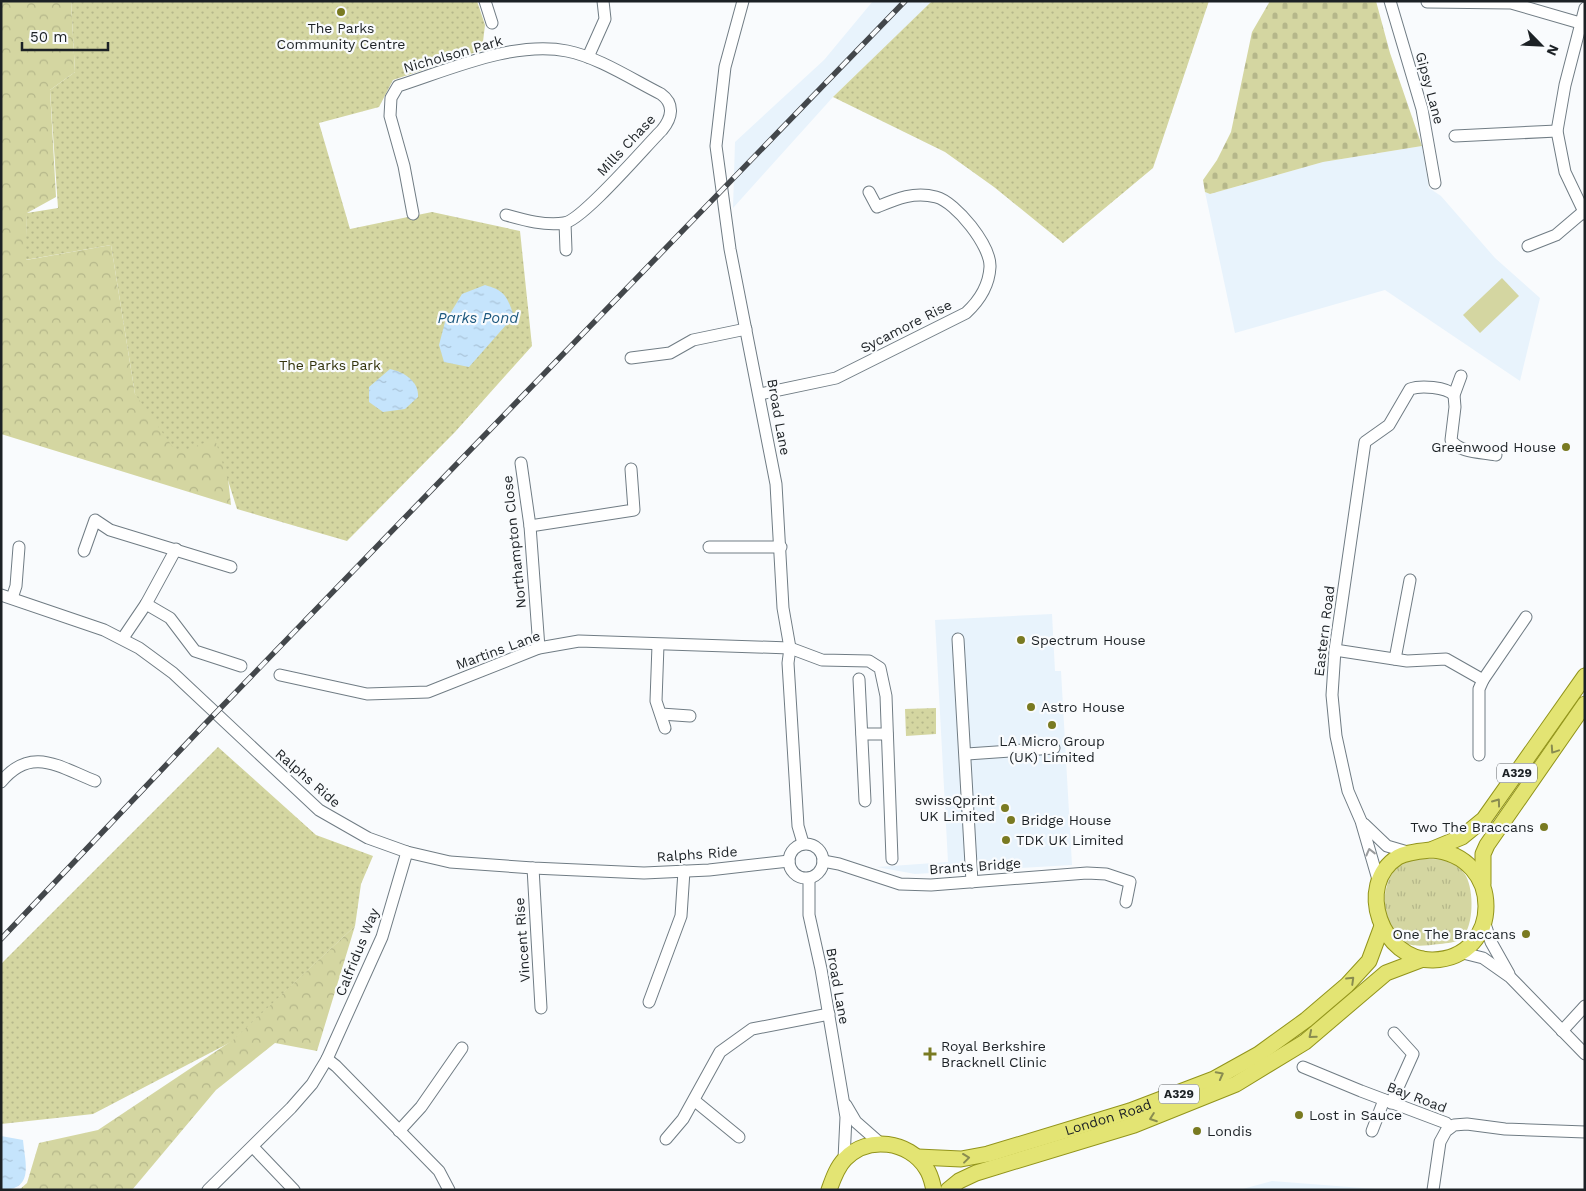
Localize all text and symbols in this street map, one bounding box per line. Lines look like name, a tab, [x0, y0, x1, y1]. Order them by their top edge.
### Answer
marker: The Parks Community Centre	[335, 6, 347, 18]
scale bar	[22, 20, 109, 52]
place label: The Parks Community Centre	[277, 20, 405, 52]
north arrow	[1516, 20, 1566, 70]
text: 50 m	[30, 28, 67, 46]
street label: Nicholson Park	[402, 32, 505, 76]
text: N	[1543, 42, 1562, 58]
street label: Gipsy Lane	[1413, 50, 1447, 126]
street label: Mills Chase	[594, 111, 658, 179]
street label: Sycamore Rise	[858, 296, 954, 356]
water label: Parks Pond	[438, 309, 519, 327]
park label: The Parks Park	[279, 357, 381, 373]
street label: Broad Lane	[764, 377, 794, 457]
place label: Greenwood House	[1431, 439, 1556, 455]
marker: Greenwood House	[1560, 441, 1572, 453]
street label: Northampton Close	[499, 475, 529, 609]
street label: Eastern Road	[1310, 585, 1338, 677]
street label: Martins Lane	[454, 627, 542, 673]
place label: Spectrum House	[1031, 632, 1146, 648]
marker: Spectrum House	[1015, 634, 1027, 646]
place label: Astro House	[1041, 699, 1125, 715]
marker: Astro House	[1025, 701, 1037, 713]
marker: LA Micro Group (UK) Limited	[1046, 719, 1058, 731]
place label: LA Micro Group (UK) Limited	[999, 733, 1105, 765]
one-way arrow	[1551, 744, 1560, 753]
street label: Ralphs Ride	[272, 745, 344, 811]
road number: A329	[1497, 764, 1537, 782]
place label: swissQprint UK Limited	[915, 792, 995, 824]
one-way arrow	[1491, 798, 1500, 807]
marker: swissQprint UK Limited	[999, 802, 1011, 814]
place label: Bridge House	[1021, 812, 1111, 828]
marker: Bridge House	[1005, 814, 1017, 826]
place label: Two The Braccans	[1410, 819, 1534, 835]
marker: Two The Braccans	[1538, 821, 1550, 833]
place label: TDK UK Limited	[1016, 832, 1124, 848]
marker: TDK UK Limited	[1000, 834, 1012, 846]
street label: Ralphs Ride	[656, 843, 738, 865]
one-way arrow	[1365, 848, 1375, 856]
street label: Brants Bridge	[929, 855, 1021, 877]
street label: Vincent Rise	[511, 897, 533, 983]
street label: Calfridus Way	[332, 905, 382, 998]
place label: One The Braccans	[1393, 926, 1516, 942]
marker: One The Braccans	[1520, 928, 1532, 940]
street label: Broad Lane	[823, 946, 853, 1026]
one-way arrow	[1345, 977, 1354, 986]
one-way arrow	[1309, 1030, 1318, 1038]
place label: Royal Berkshire Bracknell Clinic	[941, 1038, 1047, 1070]
marker: Royal Berkshire Bracknell Clinic	[923, 1047, 937, 1061]
one-way arrow	[1215, 1071, 1224, 1081]
street label: Bay Road	[1385, 1078, 1449, 1116]
road number: A329	[1159, 1084, 1199, 1104]
street label: London Road	[1063, 1096, 1154, 1138]
place label: Lost in Sauce	[1309, 1107, 1402, 1123]
marker: Lost in Sauce	[1293, 1109, 1305, 1121]
one-way arrow	[1149, 1112, 1158, 1122]
place label: Londis	[1207, 1123, 1252, 1139]
marker: Londis	[1191, 1125, 1203, 1137]
one-way arrow	[962, 1153, 970, 1164]

